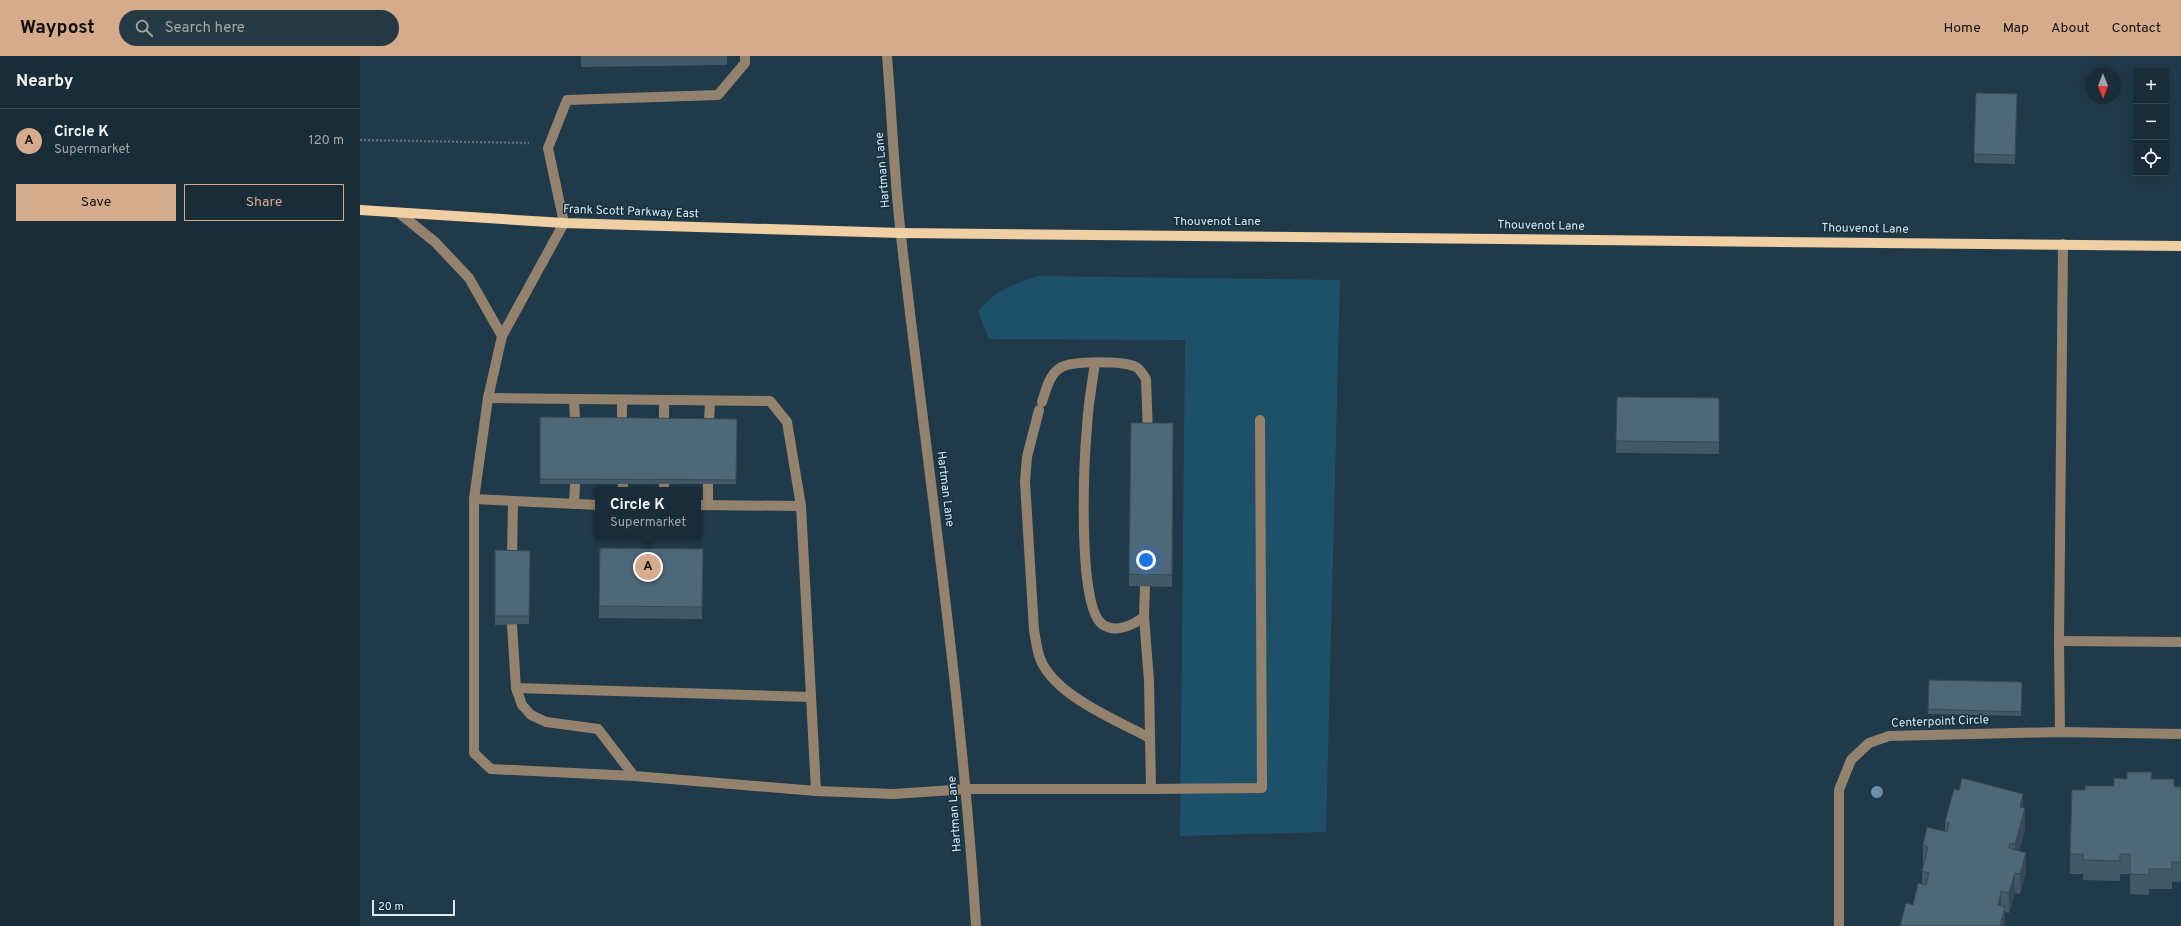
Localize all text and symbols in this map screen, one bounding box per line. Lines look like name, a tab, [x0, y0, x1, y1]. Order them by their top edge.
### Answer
search box	[119, 10, 399, 46]
text: Waypost	[20, 16, 95, 40]
icon: search	[133, 17, 155, 39]
text: Search here	[165, 19, 245, 38]
text: Home	[1944, 20, 1981, 37]
text: Map	[2003, 20, 2029, 37]
text: About	[2051, 20, 2090, 37]
text: Contact	[2112, 20, 2161, 37]
north arrow	[2085, 68, 2121, 104]
map controls	[2133, 68, 2169, 176]
button: +	[2133, 68, 2169, 104]
text: Nearby	[16, 71, 73, 93]
button: −	[2133, 104, 2169, 140]
text: Circle K	[54, 123, 109, 142]
street label: Hartman Lane	[872, 131, 894, 209]
text: A	[24, 133, 34, 149]
text: 120 m	[309, 133, 344, 149]
button: locate	[2133, 140, 2169, 176]
text: Supermarket	[54, 142, 130, 158]
button: Save	[16, 184, 176, 221]
button: Share	[184, 184, 344, 221]
street label: Frank Scott Parkway East	[563, 202, 699, 222]
street label: Thouvenot Lane	[1173, 214, 1261, 230]
street label: Thouvenot Lane	[1497, 217, 1585, 235]
street label: Thouvenot Lane	[1821, 220, 1909, 238]
street label: Hartman Lane	[932, 450, 958, 528]
popup	[595, 487, 701, 539]
text: Circle K	[610, 496, 665, 515]
text: Supermarket	[610, 515, 686, 531]
your location	[1136, 550, 1156, 570]
pin: A	[635, 552, 661, 582]
street label: Centerpoint Circle	[1891, 712, 1989, 732]
street label: Hartman Lane	[944, 775, 966, 853]
scale bar	[372, 898, 455, 917]
text: 20 m	[378, 900, 404, 914]

